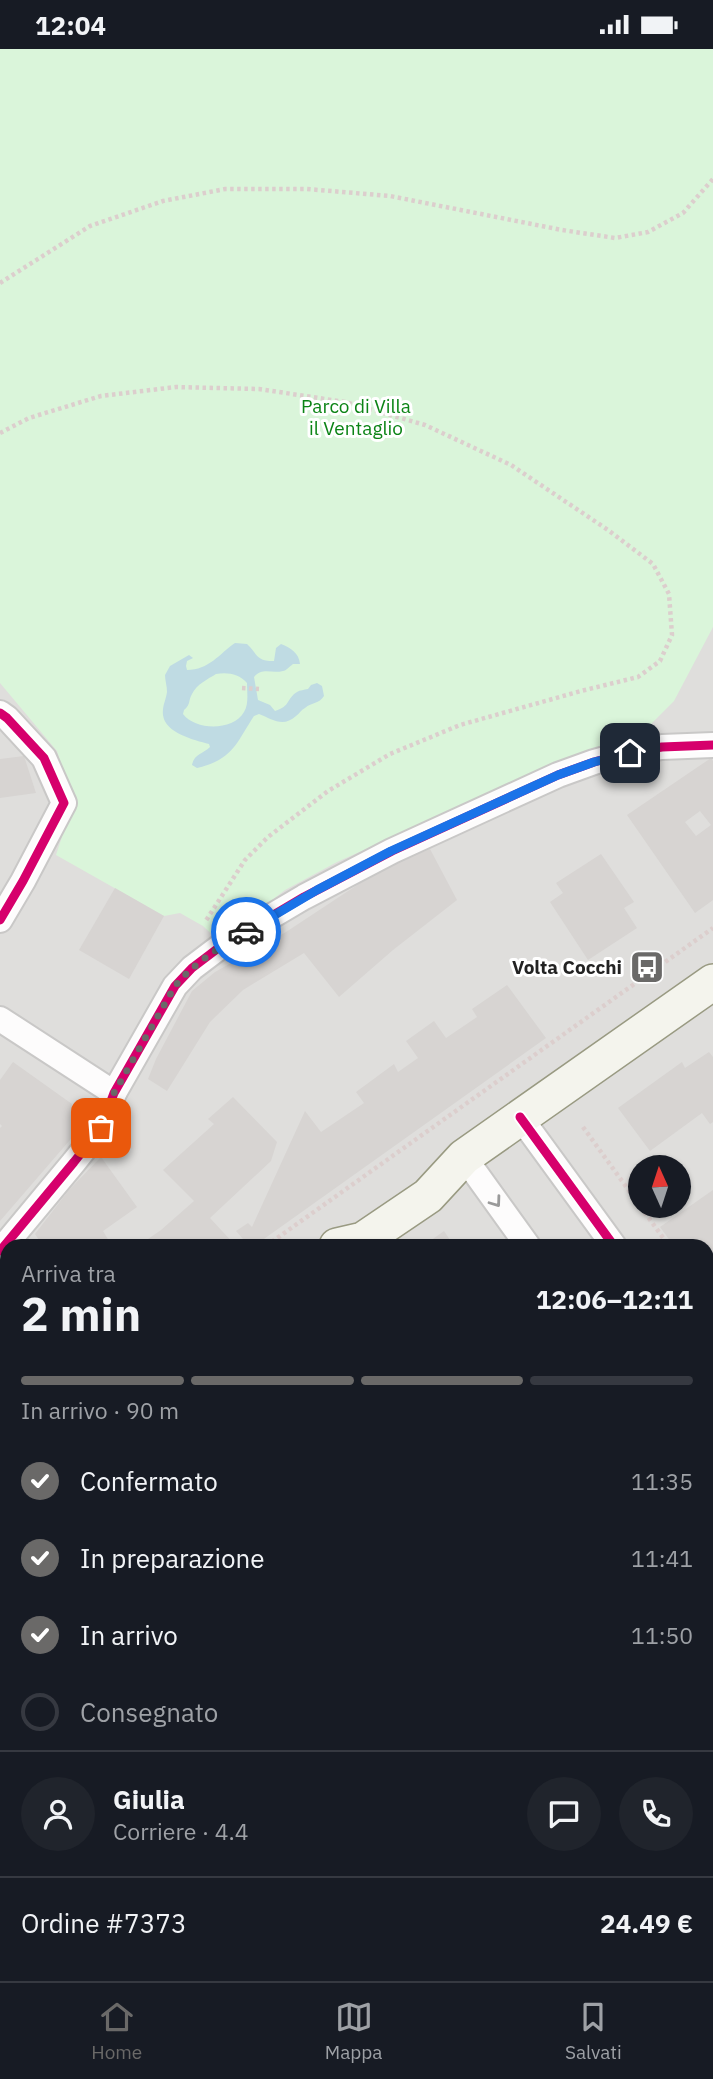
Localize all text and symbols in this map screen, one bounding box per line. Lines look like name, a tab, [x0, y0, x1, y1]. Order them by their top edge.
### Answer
text: 12:04	[35, 8, 106, 42]
park label: Parco di Villa il Ventaglio	[301, 394, 411, 440]
pin	[600, 723, 660, 783]
icon: home	[611, 734, 649, 772]
courier	[211, 897, 281, 967]
icon: car	[227, 913, 265, 951]
bus stop icon: Volta Cocchi	[628, 948, 666, 986]
place label: Volta Cocchi	[512, 955, 622, 979]
pin	[71, 1098, 131, 1158]
icon: bag	[82, 1109, 120, 1147]
north arrow	[628, 1155, 691, 1218]
map controls	[628, 1155, 691, 1218]
one-way arrow	[488, 1194, 500, 1207]
text: Arriva tra	[21, 1258, 116, 1288]
text: 12:06–12:11	[536, 1282, 693, 1316]
text: 2 min	[21, 1284, 141, 1344]
text: In arrivo · 90 m	[21, 1395, 179, 1425]
icon: check	[21, 1462, 59, 1500]
text: Confermato	[80, 1464, 218, 1498]
text: 11:35	[631, 1466, 693, 1496]
icon: check	[21, 1539, 59, 1577]
text: In preparazione	[80, 1541, 265, 1575]
text: 11:41	[631, 1543, 693, 1573]
icon: check	[21, 1616, 59, 1654]
text: In arrivo	[80, 1618, 178, 1652]
text: 11:50	[631, 1620, 693, 1650]
text: Consegnato	[80, 1695, 218, 1729]
button: person	[21, 1777, 95, 1851]
button: chat	[527, 1777, 601, 1851]
button: phone	[619, 1777, 693, 1851]
text: Giulia	[113, 1782, 185, 1816]
text: Corriere · 4.4	[113, 1816, 249, 1846]
text: Ordine #7373	[21, 1906, 187, 1940]
text: 24.49 €	[600, 1906, 693, 1940]
tab: Home	[91, 1998, 142, 2064]
tab: Mappa	[325, 1998, 382, 2064]
tab: Salvati	[565, 1998, 622, 2064]

